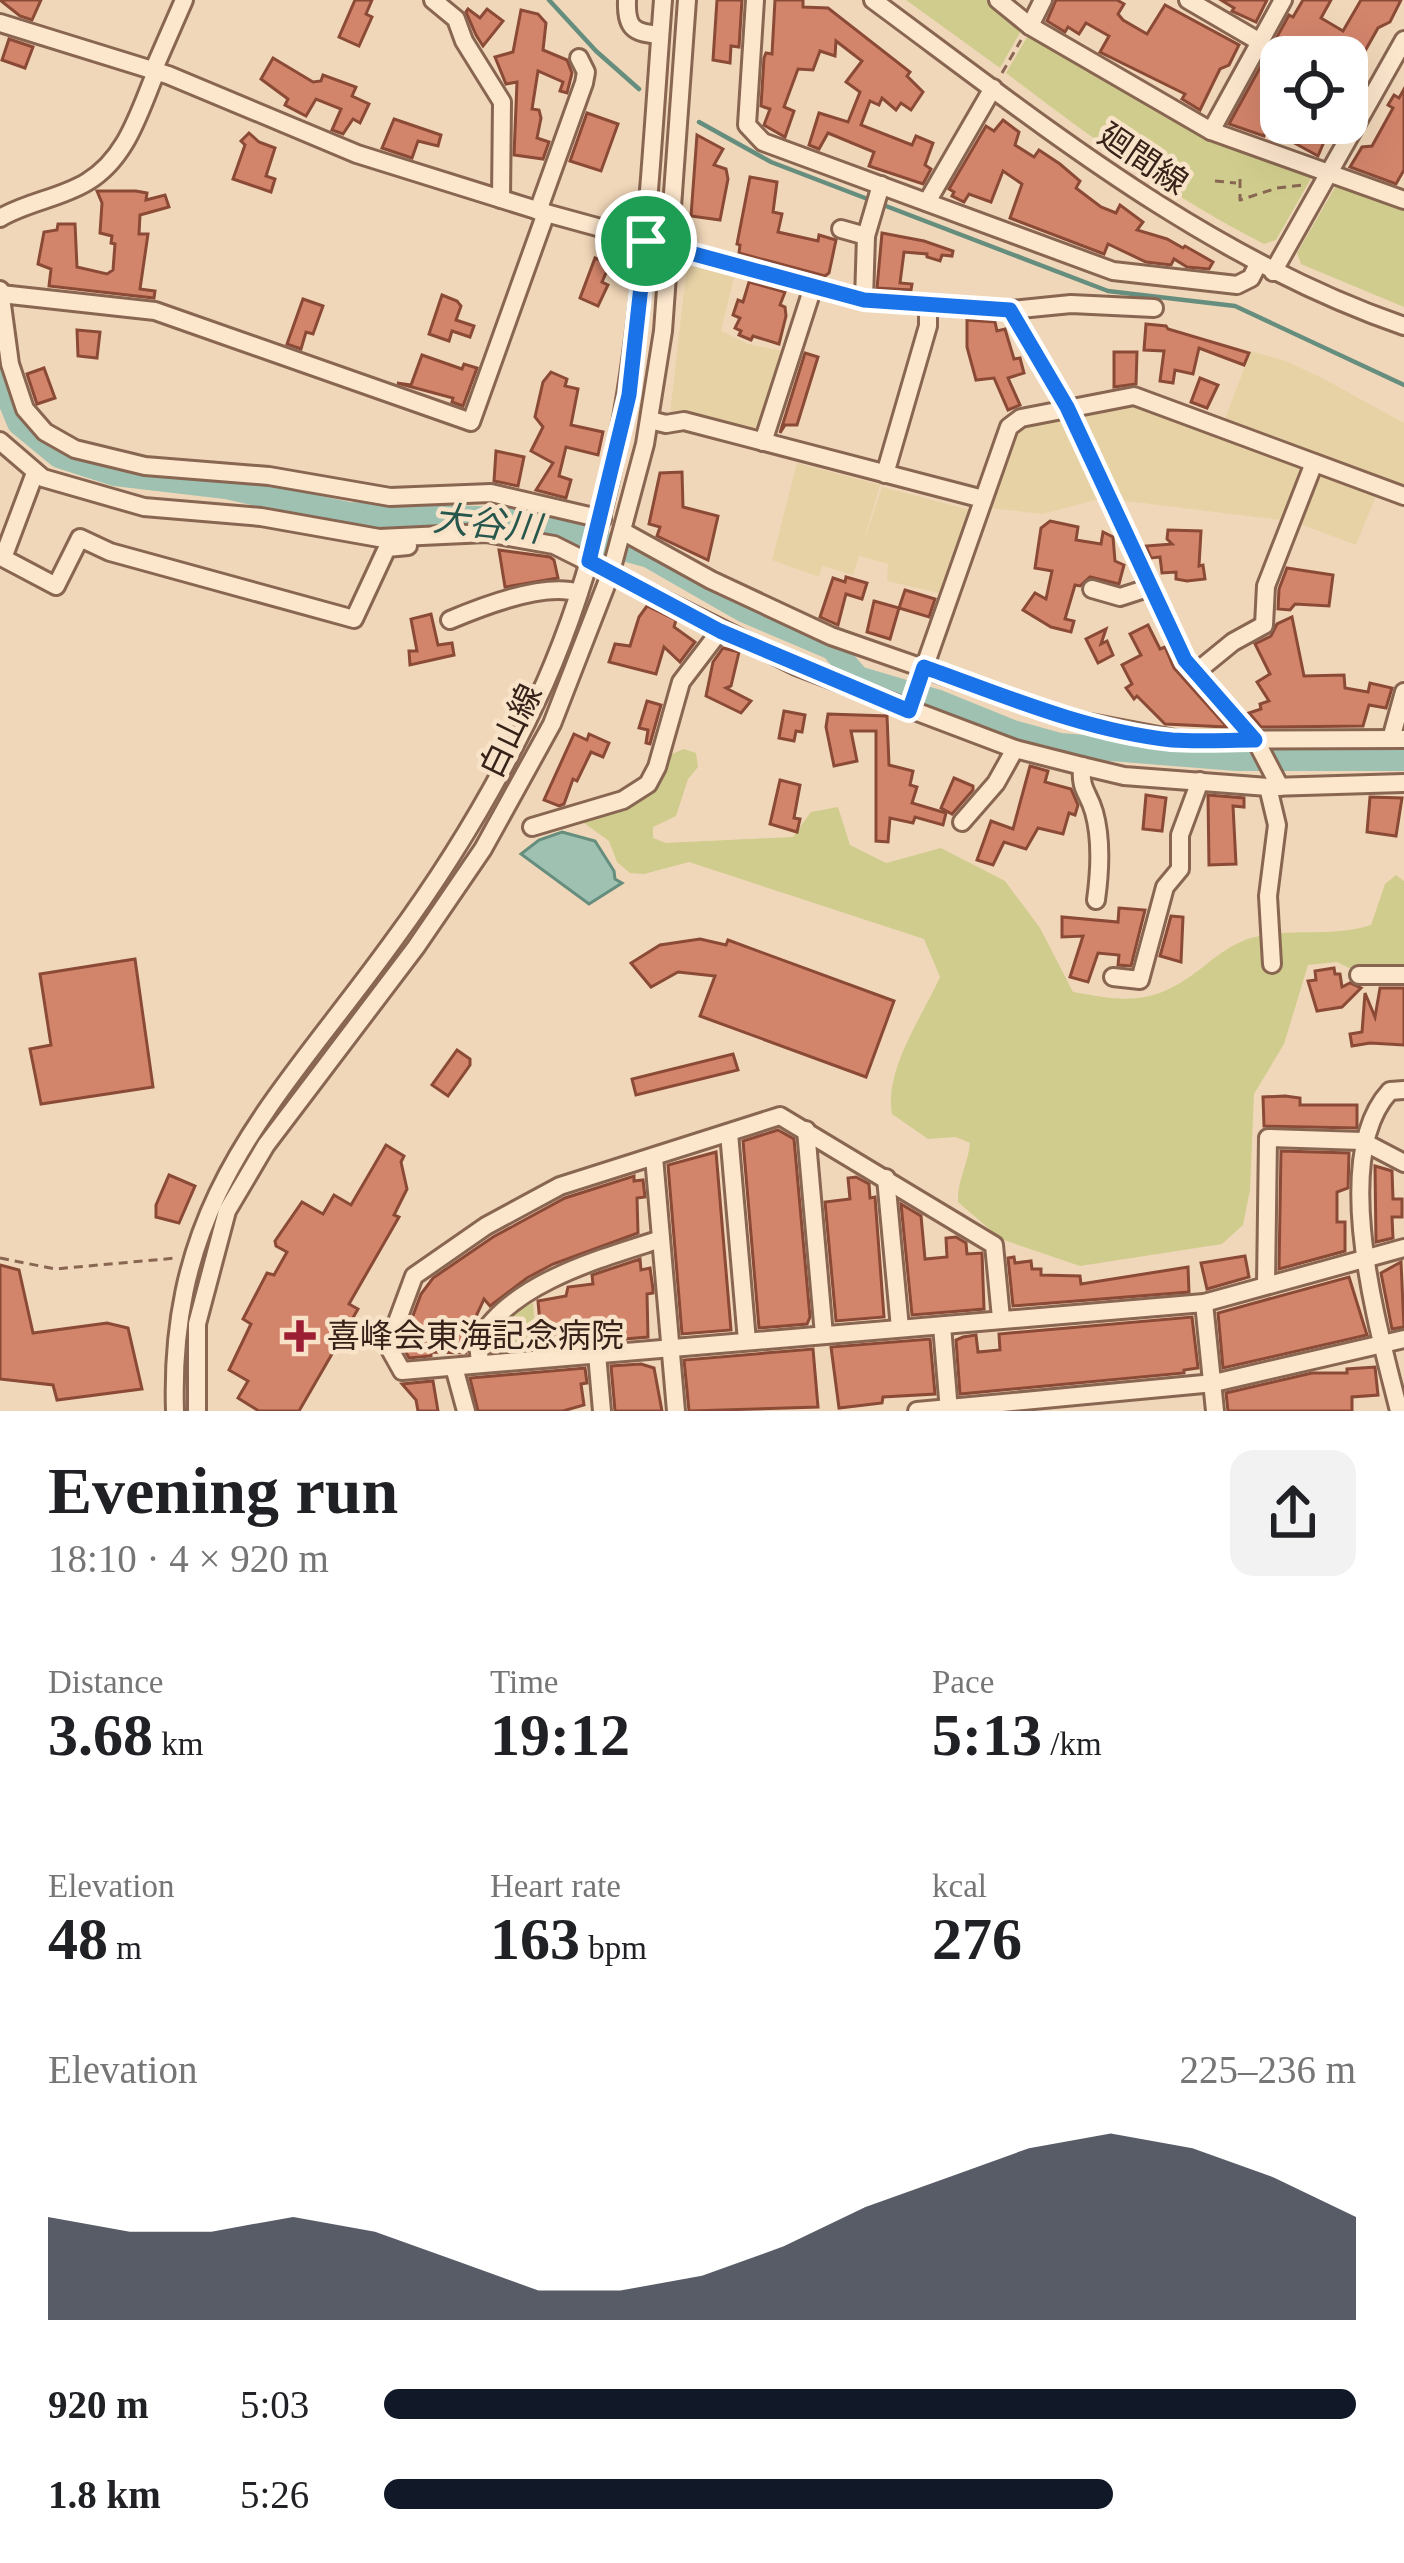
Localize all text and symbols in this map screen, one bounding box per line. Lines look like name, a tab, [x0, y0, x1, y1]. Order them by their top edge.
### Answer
map controls	[1260, 36, 1368, 144]
button: locate	[1260, 36, 1368, 144]
street label: 廻間線	[1092, 116, 1194, 202]
pin	[595, 190, 697, 292]
icon: arrive	[613, 208, 679, 274]
water label: 大谷川	[431, 498, 547, 550]
street label: 白山線	[473, 679, 549, 783]
place label: 喜峰会東海記念病院	[327, 1318, 624, 1354]
marker: 喜峰会東海記念病院	[284, 1320, 316, 1352]
button: share	[1230, 1450, 1356, 1576]
text: Evening run	[48, 1454, 398, 1527]
text: 18:10 · 4 × 920 m	[48, 1537, 329, 1580]
text: Distance	[48, 1664, 163, 1700]
text: Time	[490, 1664, 558, 1700]
text: Pace	[932, 1664, 994, 1700]
text: 3.68	[48, 1702, 153, 1768]
text: 19:12	[490, 1702, 630, 1768]
text: 5:13	[932, 1702, 1042, 1768]
text: km	[153, 1726, 203, 1762]
text: /km	[1042, 1726, 1102, 1762]
text: Elevation	[48, 1868, 174, 1904]
text: Heart rate	[490, 1868, 621, 1904]
text: kcal	[932, 1868, 987, 1904]
text: 48	[48, 1906, 108, 1972]
text: 163	[490, 1906, 580, 1972]
text: 276	[932, 1906, 1022, 1972]
text: m	[108, 1930, 142, 1966]
text: bpm	[580, 1930, 647, 1966]
text: Elevation	[48, 2048, 197, 2091]
text: 225–236 m	[1179, 2048, 1356, 2091]
text: 920 m	[48, 2383, 149, 2426]
text: 5:03	[240, 2383, 309, 2426]
text: 1.8 km	[48, 2473, 161, 2516]
text: 5:26	[240, 2473, 309, 2516]

